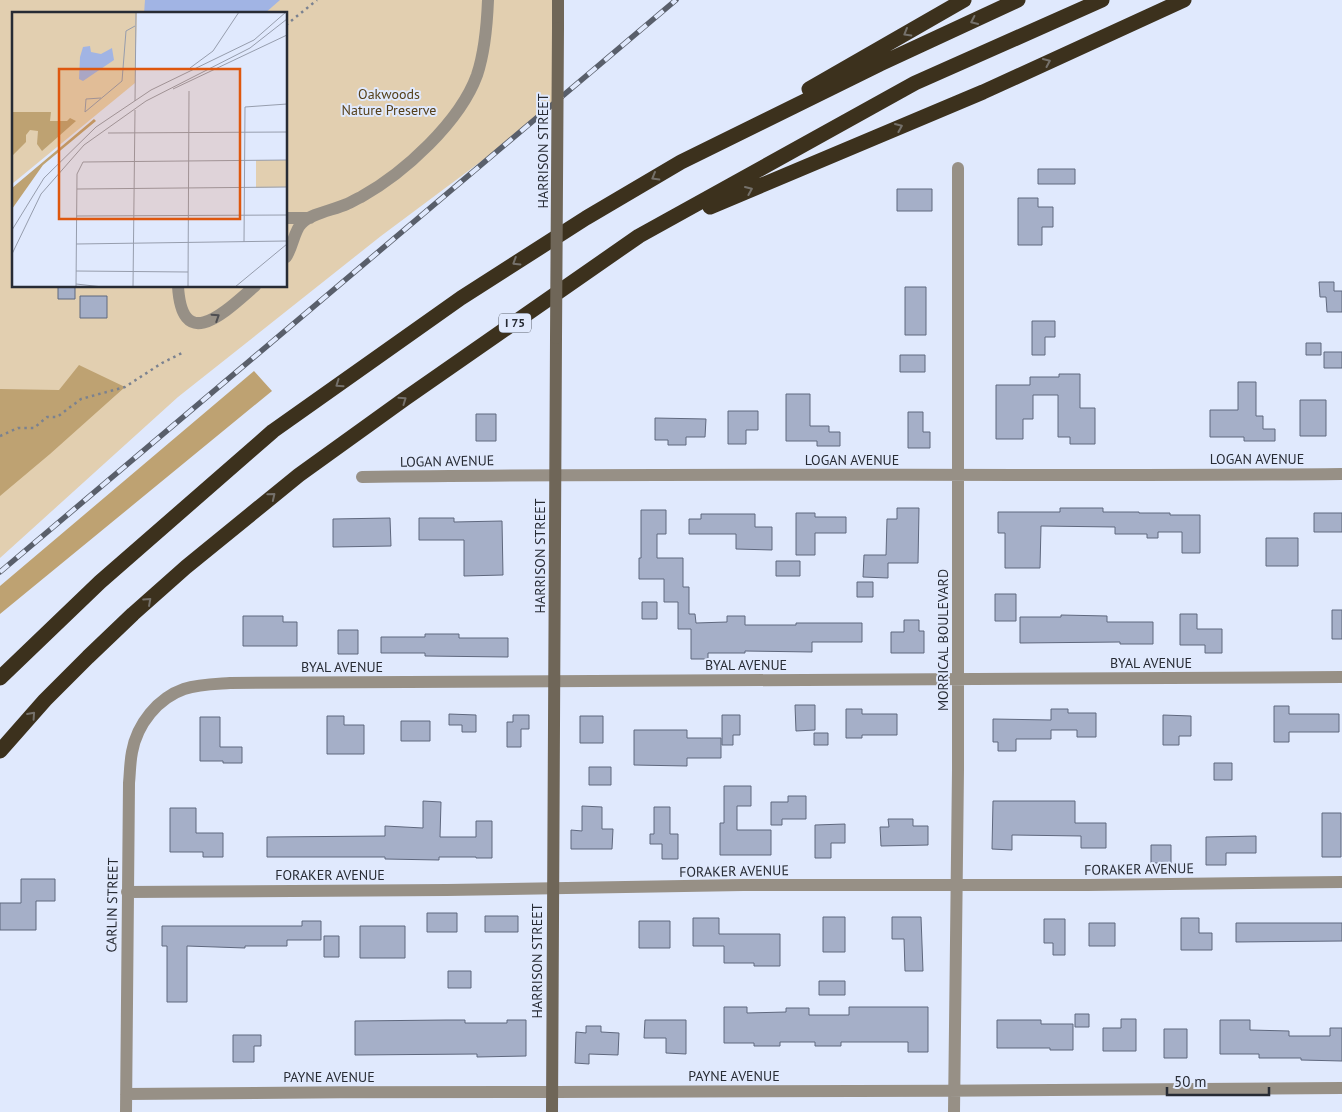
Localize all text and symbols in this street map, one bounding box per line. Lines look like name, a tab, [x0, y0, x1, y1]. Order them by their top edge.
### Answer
inset map	[12, 12, 288, 288]
one-way arrow	[970, 14, 979, 25]
one-way arrow	[903, 27, 912, 37]
one-way arrow	[1042, 58, 1051, 68]
park label: Oakwoods Nature Preserve	[342, 85, 436, 119]
street label: HARRISON STREET	[534, 93, 552, 208]
one-way arrow	[894, 123, 902, 133]
one-way arrow	[651, 170, 660, 180]
one-way arrow	[744, 186, 753, 197]
one-way arrow	[513, 255, 522, 265]
one-way arrow	[211, 313, 220, 323]
road number: I 75	[499, 314, 531, 332]
one-way arrow	[336, 378, 345, 387]
one-way arrow	[397, 397, 407, 406]
street label: LOGAN AVENUE	[1210, 450, 1304, 468]
street label: LOGAN AVENUE	[400, 451, 494, 471]
street label: LOGAN AVENUE	[805, 451, 899, 469]
one-way arrow	[267, 493, 276, 502]
street label: HARRISON STREET	[531, 498, 549, 613]
street label: MORRICAL BOULEVARD	[934, 569, 952, 711]
one-way arrow	[142, 598, 151, 607]
street label: BYAL AVENUE	[1110, 654, 1192, 672]
street label: BYAL AVENUE	[705, 656, 787, 674]
street label: BYAL AVENUE	[301, 658, 383, 676]
one-way arrow	[26, 711, 35, 720]
street label: CARLIN STREET	[102, 857, 122, 953]
street label: FORAKER AVENUE	[1084, 859, 1194, 879]
street label: FORAKER AVENUE	[679, 861, 789, 881]
street label: FORAKER AVENUE	[275, 866, 385, 884]
street label: HARRISON STREET	[528, 903, 546, 1018]
scale bar	[1167, 1064, 1270, 1096]
street label: PAYNE AVENUE	[688, 1067, 780, 1085]
street label: PAYNE AVENUE	[283, 1068, 375, 1086]
text: 50 m	[1174, 1072, 1207, 1091]

